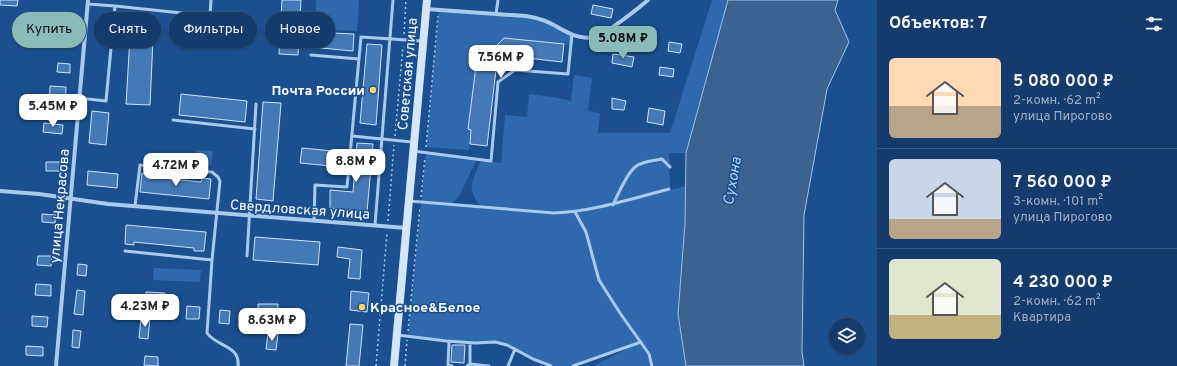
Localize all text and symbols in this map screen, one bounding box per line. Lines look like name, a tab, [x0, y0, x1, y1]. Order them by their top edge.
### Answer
chip: Купить	[12, 12, 86, 48]
chip: Снять	[94, 12, 161, 48]
chip: Фильтры	[169, 12, 257, 48]
chip: Новое	[265, 12, 335, 48]
text: Объектов: 7	[889, 13, 987, 35]
icon: filters	[1143, 13, 1165, 35]
street label: Советская улица	[395, 17, 422, 131]
pin: 5.08M ₽	[586, 26, 660, 60]
text: 5.08M ₽	[598, 31, 648, 47]
pin: 7.56M ₽	[464, 45, 538, 79]
text: 7.56M ₽	[478, 50, 524, 66]
text: 5 080 000 ₽	[1013, 71, 1114, 93]
icon: home	[921, 74, 969, 122]
place label: Почта России	[271, 83, 365, 100]
marker: Почта России	[368, 85, 378, 95]
text: 2-комн. · 62 m²	[1013, 93, 1101, 109]
pin: 5.45M ₽	[16, 94, 90, 128]
text: 5.45M ₽	[28, 99, 78, 115]
text: улица Пирогово	[1013, 109, 1112, 125]
street label: улица Некрасова	[47, 148, 74, 264]
pin: 8.8M ₽	[323, 149, 389, 183]
pin: 4.72M ₽	[139, 153, 213, 187]
text: 8.8M ₽	[335, 154, 377, 170]
water label: Сухона	[720, 155, 747, 207]
text: 4.72M ₽	[152, 158, 200, 174]
text: 7 560 000 ₽	[1013, 172, 1112, 194]
icon: home	[921, 175, 969, 223]
text: 3-комн. · 101 m²	[1013, 194, 1103, 210]
street label: Свердловская улица	[229, 197, 370, 224]
text: улица Пирогово	[1013, 210, 1112, 226]
text: 4 230 000 ₽	[1013, 272, 1113, 294]
icon: home	[921, 275, 969, 323]
pin: 4.23M ₽	[108, 294, 182, 328]
text: 2-комн. · 62 m²	[1013, 294, 1101, 310]
text: 4.23M ₽	[120, 299, 170, 315]
place label: Красное&Белое	[370, 300, 481, 317]
marker: Красное&Белое	[357, 302, 367, 312]
pin: 8.63M ₽	[235, 308, 309, 342]
text: Квартира	[1013, 310, 1071, 326]
text: 8.63M ₽	[247, 313, 297, 329]
map controls	[829, 318, 865, 354]
button: layers	[829, 318, 865, 354]

